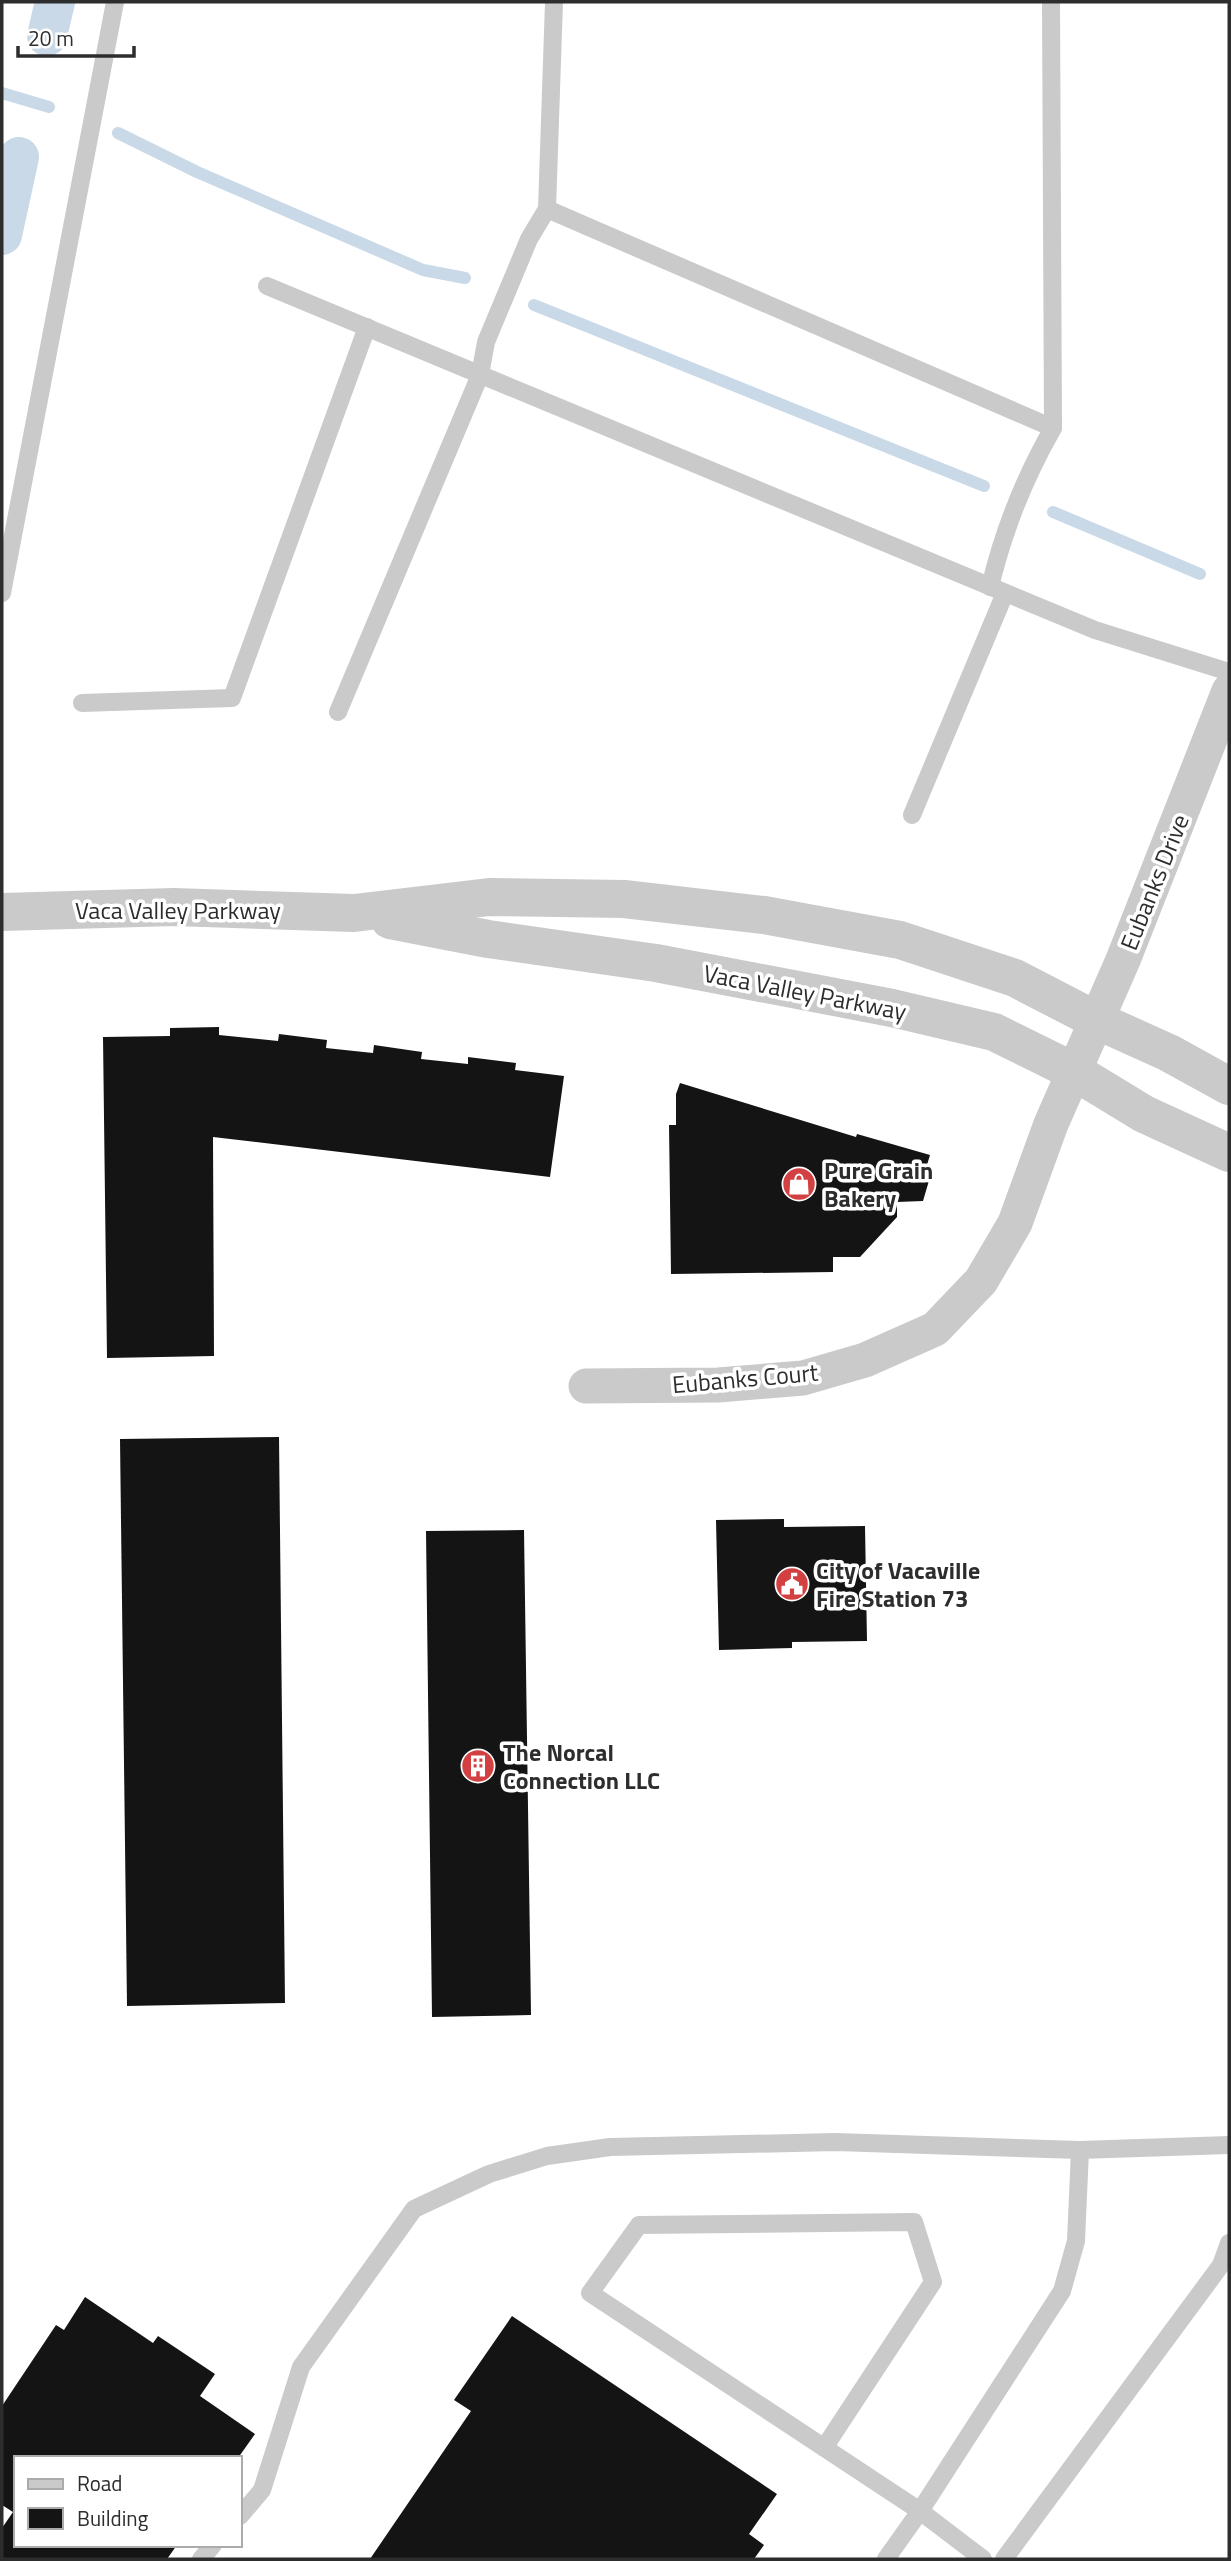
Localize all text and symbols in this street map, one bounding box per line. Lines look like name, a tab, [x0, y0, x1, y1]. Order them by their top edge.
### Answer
scale bar	[18, 14, 133, 58]
text: 20 m	[28, 22, 74, 54]
street label: Eubanks Drive	[1110, 809, 1198, 955]
street label: Vaca Valley Parkway	[75, 892, 281, 928]
street label: Vaca Valley Parkway	[700, 955, 910, 1029]
place label: Pure Grain Bakery	[824, 1152, 933, 1216]
shop icon: Pure Grain Bakery	[780, 1165, 818, 1203]
street label: Eubanks Court	[671, 1354, 820, 1402]
place label: City of Vacaville Fire Station 73	[816, 1552, 980, 1616]
public building icon: City of Vacaville Fire Station 73	[773, 1565, 811, 1603]
place label: The Norcal Connection LLC	[503, 1734, 660, 1798]
building icon: The Norcal Connection LLC	[459, 1747, 497, 1785]
legend	[14, 2456, 242, 2547]
text: Road	[77, 2467, 122, 2499]
text: Building	[77, 2502, 149, 2534]

